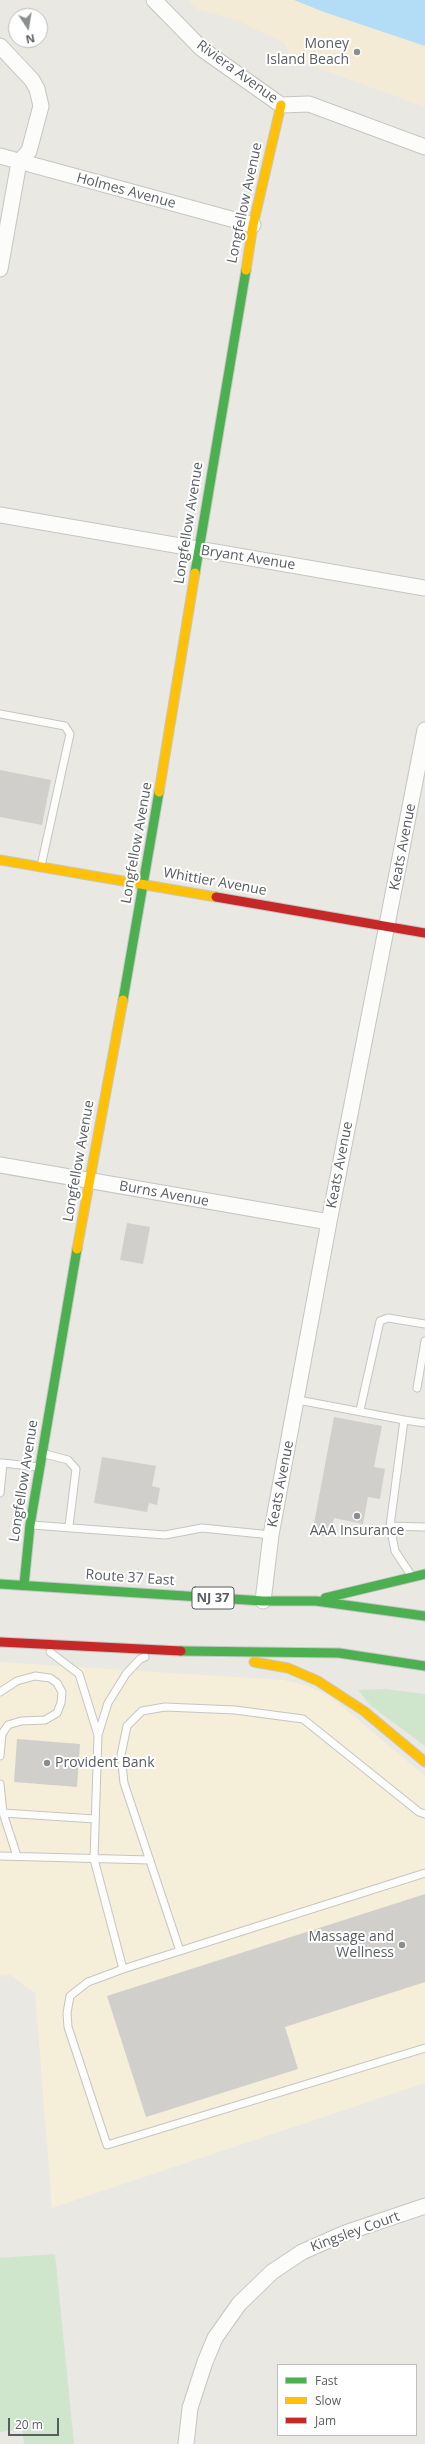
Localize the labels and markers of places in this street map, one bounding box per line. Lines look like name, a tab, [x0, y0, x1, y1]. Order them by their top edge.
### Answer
place label: Money Island Beach	[266, 36, 349, 68]
marker: Money Island Beach	[352, 47, 362, 57]
marker: AAA Insurance	[352, 1511, 362, 1521]
place label: AAA Insurance	[310, 1523, 404, 1539]
place label: Provident Bank	[55, 1755, 154, 1771]
marker: Provident Bank	[42, 1758, 52, 1768]
place label: Massage and Wellness	[308, 1929, 394, 1962]
marker: Massage and Wellness	[397, 1940, 407, 1950]

